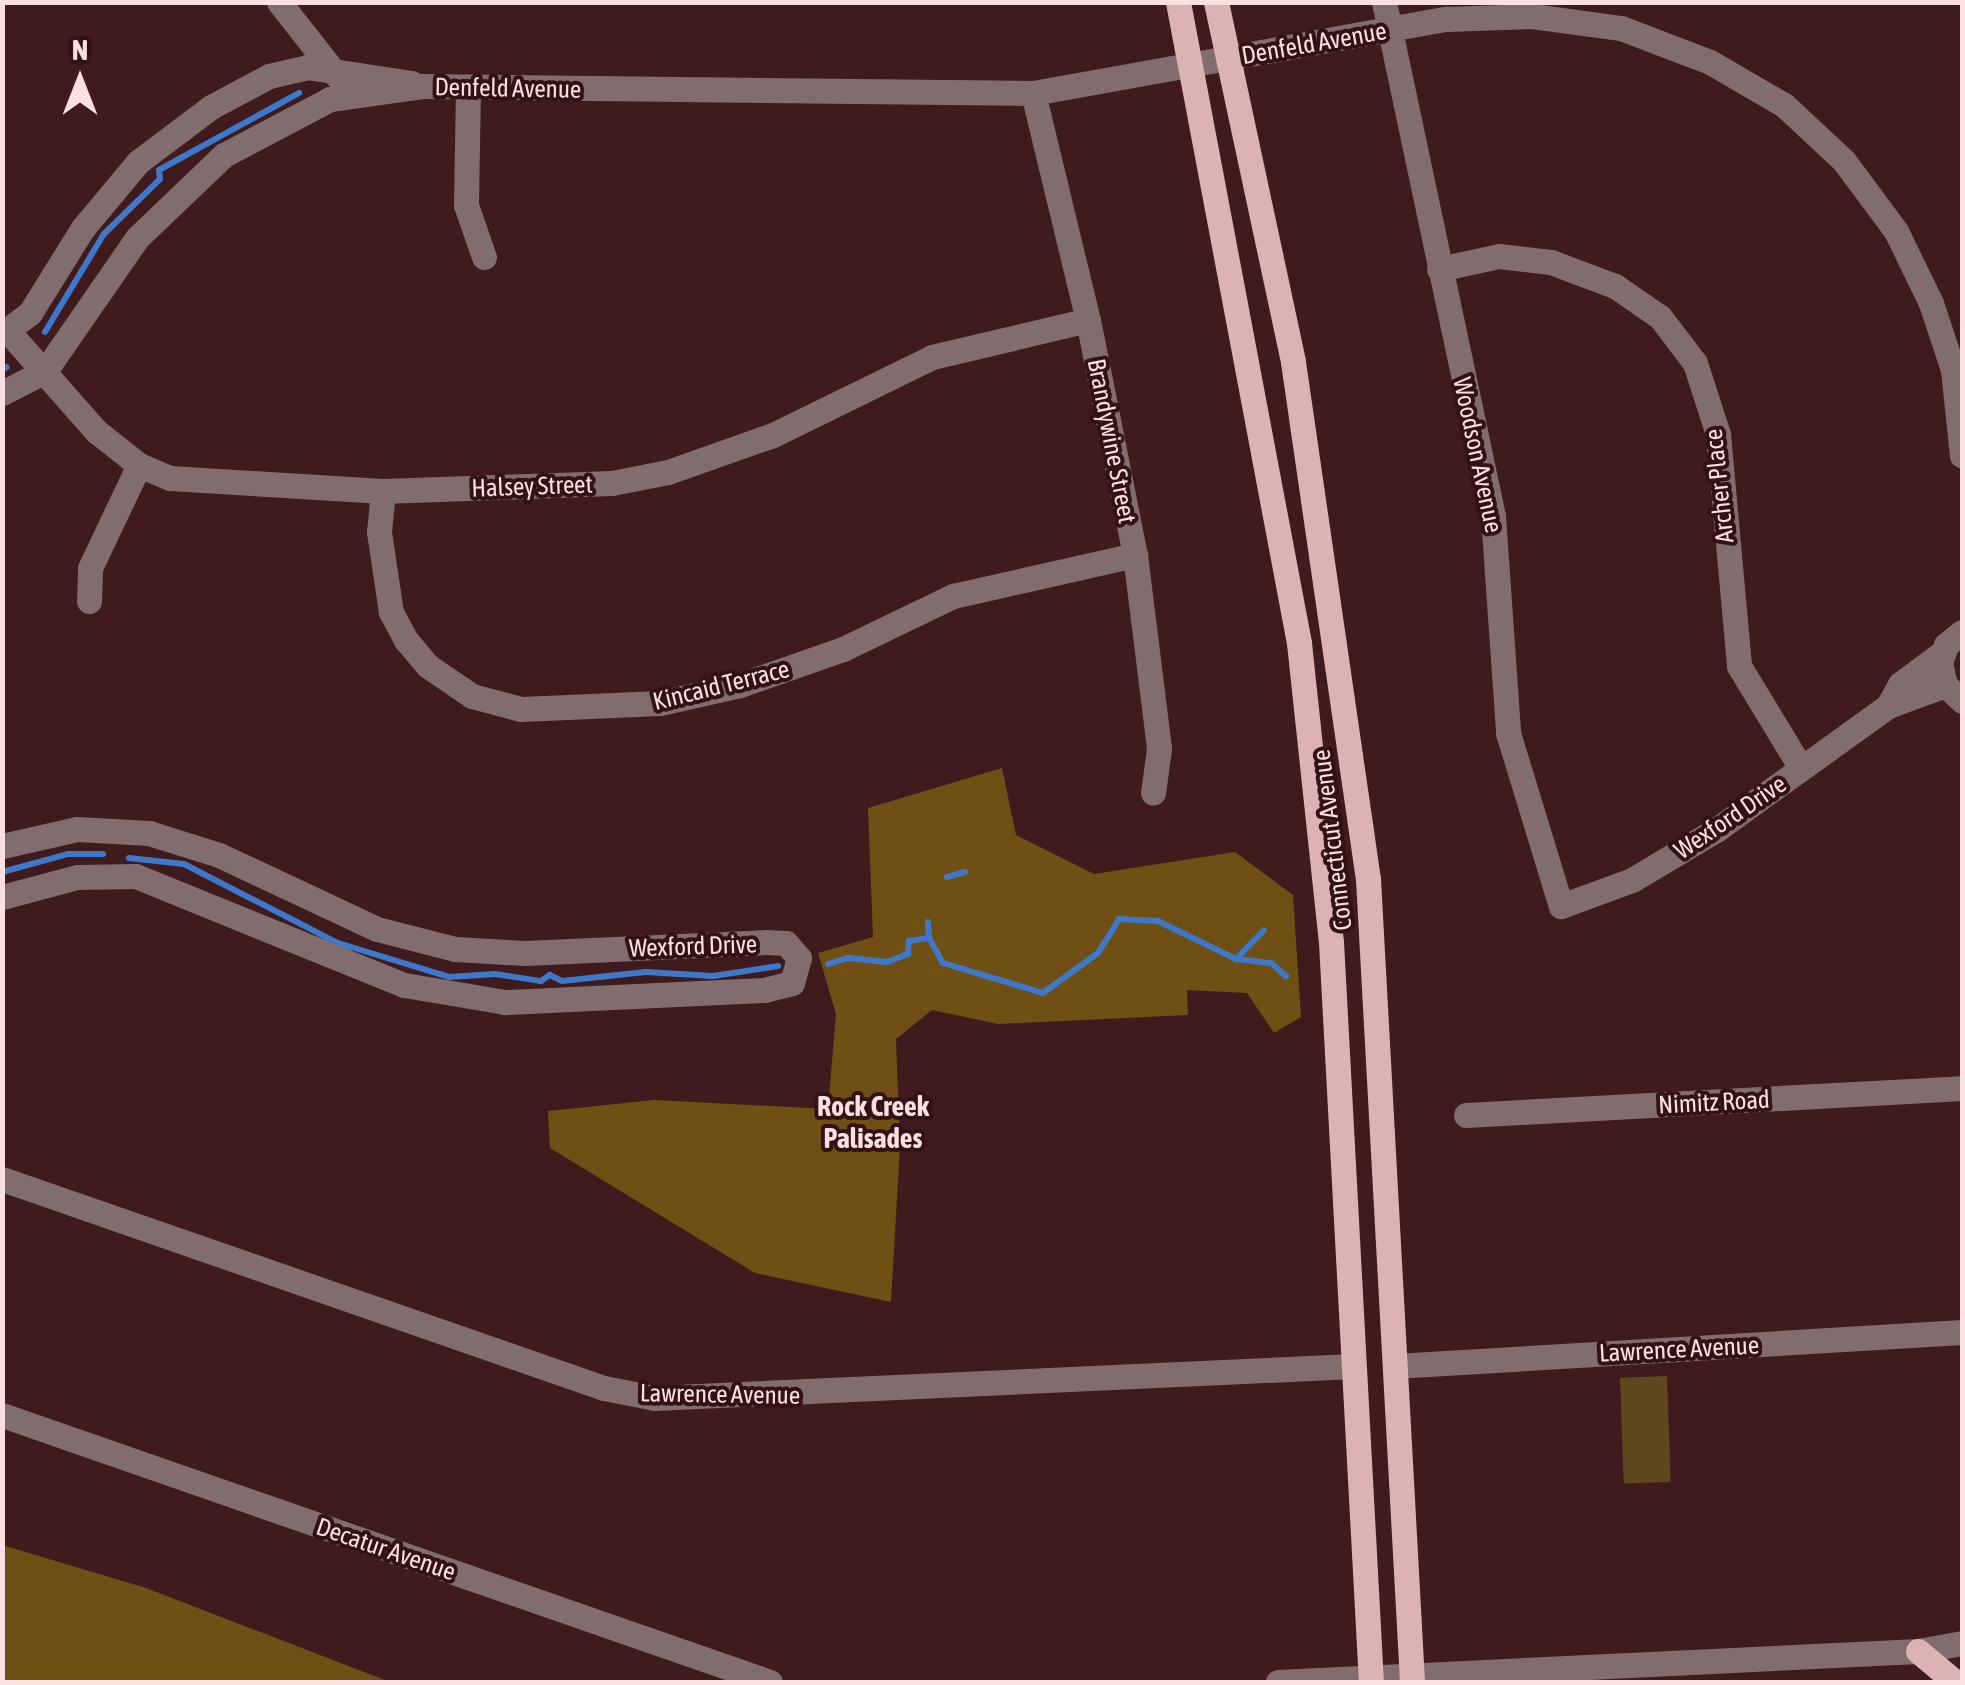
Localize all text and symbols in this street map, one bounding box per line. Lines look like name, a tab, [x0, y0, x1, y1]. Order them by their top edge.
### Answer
street label: Denfeld Avenue	[1239, 16, 1389, 70]
north arrow	[30, 30, 130, 130]
text: N	[72, 34, 88, 66]
street label: Denfeld Avenue	[434, 72, 582, 104]
street label: Brandywine Street	[1081, 356, 1143, 526]
street label: Woodson Avenue	[1447, 375, 1509, 535]
street label: Archer Place	[1698, 428, 1740, 544]
street label: Halsey Street	[471, 469, 593, 503]
street label: Kincaid Terrace	[650, 654, 792, 716]
street label: Connecticut Avenue	[1306, 748, 1358, 932]
street label: Wexford Drive	[1668, 769, 1792, 865]
street label: Wexford Drive	[628, 929, 758, 963]
street label: Nimitz Road	[1657, 1084, 1771, 1120]
district label: Rock Creek Palisades	[817, 1089, 929, 1155]
street label: Lawrence Avenue	[1598, 1330, 1760, 1368]
street label: Lawrence Avenue	[640, 1378, 800, 1410]
street label: Decatur Avenue	[312, 1511, 460, 1587]

